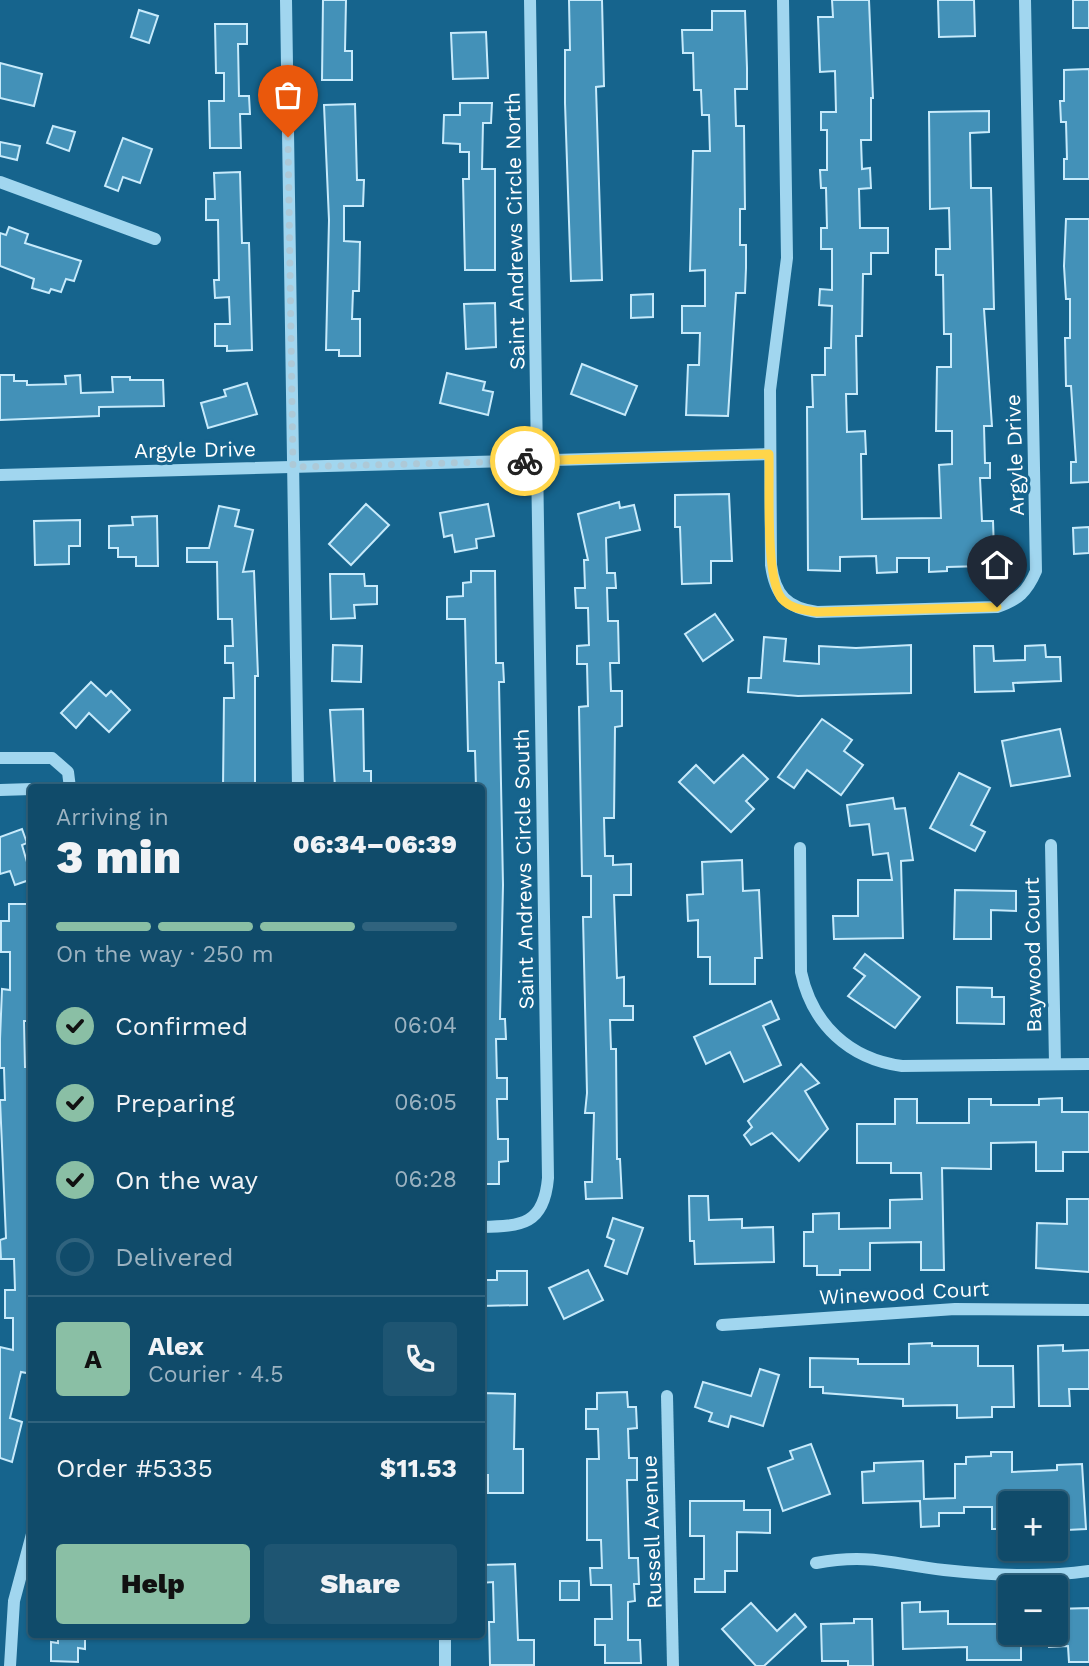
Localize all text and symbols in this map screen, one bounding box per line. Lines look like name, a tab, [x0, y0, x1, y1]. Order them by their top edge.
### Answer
pin	[258, 65, 318, 137]
icon: bag	[269, 76, 307, 114]
street label: Saint Andrews Circle North	[500, 92, 529, 370]
street label: Argyle Drive	[1000, 394, 1029, 516]
courier	[490, 426, 560, 496]
street label: Argyle Drive	[134, 436, 256, 463]
icon: bike	[506, 442, 544, 480]
pin	[967, 535, 1027, 607]
icon: home	[978, 546, 1016, 584]
street label: Saint Andrews Circle South	[509, 728, 538, 1010]
text: Arriving in	[56, 804, 169, 831]
text: 06:34–06:39	[293, 829, 457, 859]
text: 3 min	[56, 830, 181, 884]
street label: Baywood Court	[1019, 877, 1046, 1033]
text: On the way · 250 m	[56, 941, 274, 968]
icon: check	[56, 1007, 94, 1045]
text: Confirmed	[115, 1011, 248, 1041]
text: 06:04	[394, 1012, 457, 1039]
icon: check	[56, 1084, 94, 1122]
text: Preparing	[115, 1088, 235, 1118]
text: 06:05	[394, 1089, 457, 1116]
icon: check	[56, 1161, 94, 1199]
text: On the way	[115, 1165, 258, 1195]
text: 06:28	[394, 1166, 457, 1193]
text: Delivered	[115, 1242, 234, 1272]
street label: Winewood Court	[818, 1276, 990, 1309]
button: phone	[383, 1322, 457, 1396]
text: Alex	[148, 1331, 204, 1361]
text: A	[84, 1344, 102, 1374]
text: Courier · 4.5	[148, 1361, 284, 1388]
text: Order #5335	[56, 1453, 213, 1483]
text: $11.53	[380, 1453, 457, 1483]
street label: Russell Avenue	[636, 1455, 667, 1609]
map controls	[998, 1491, 1068, 1645]
button: +	[998, 1491, 1068, 1561]
button: Help	[56, 1544, 250, 1624]
button: Share	[264, 1544, 457, 1624]
button: −	[998, 1575, 1068, 1645]

